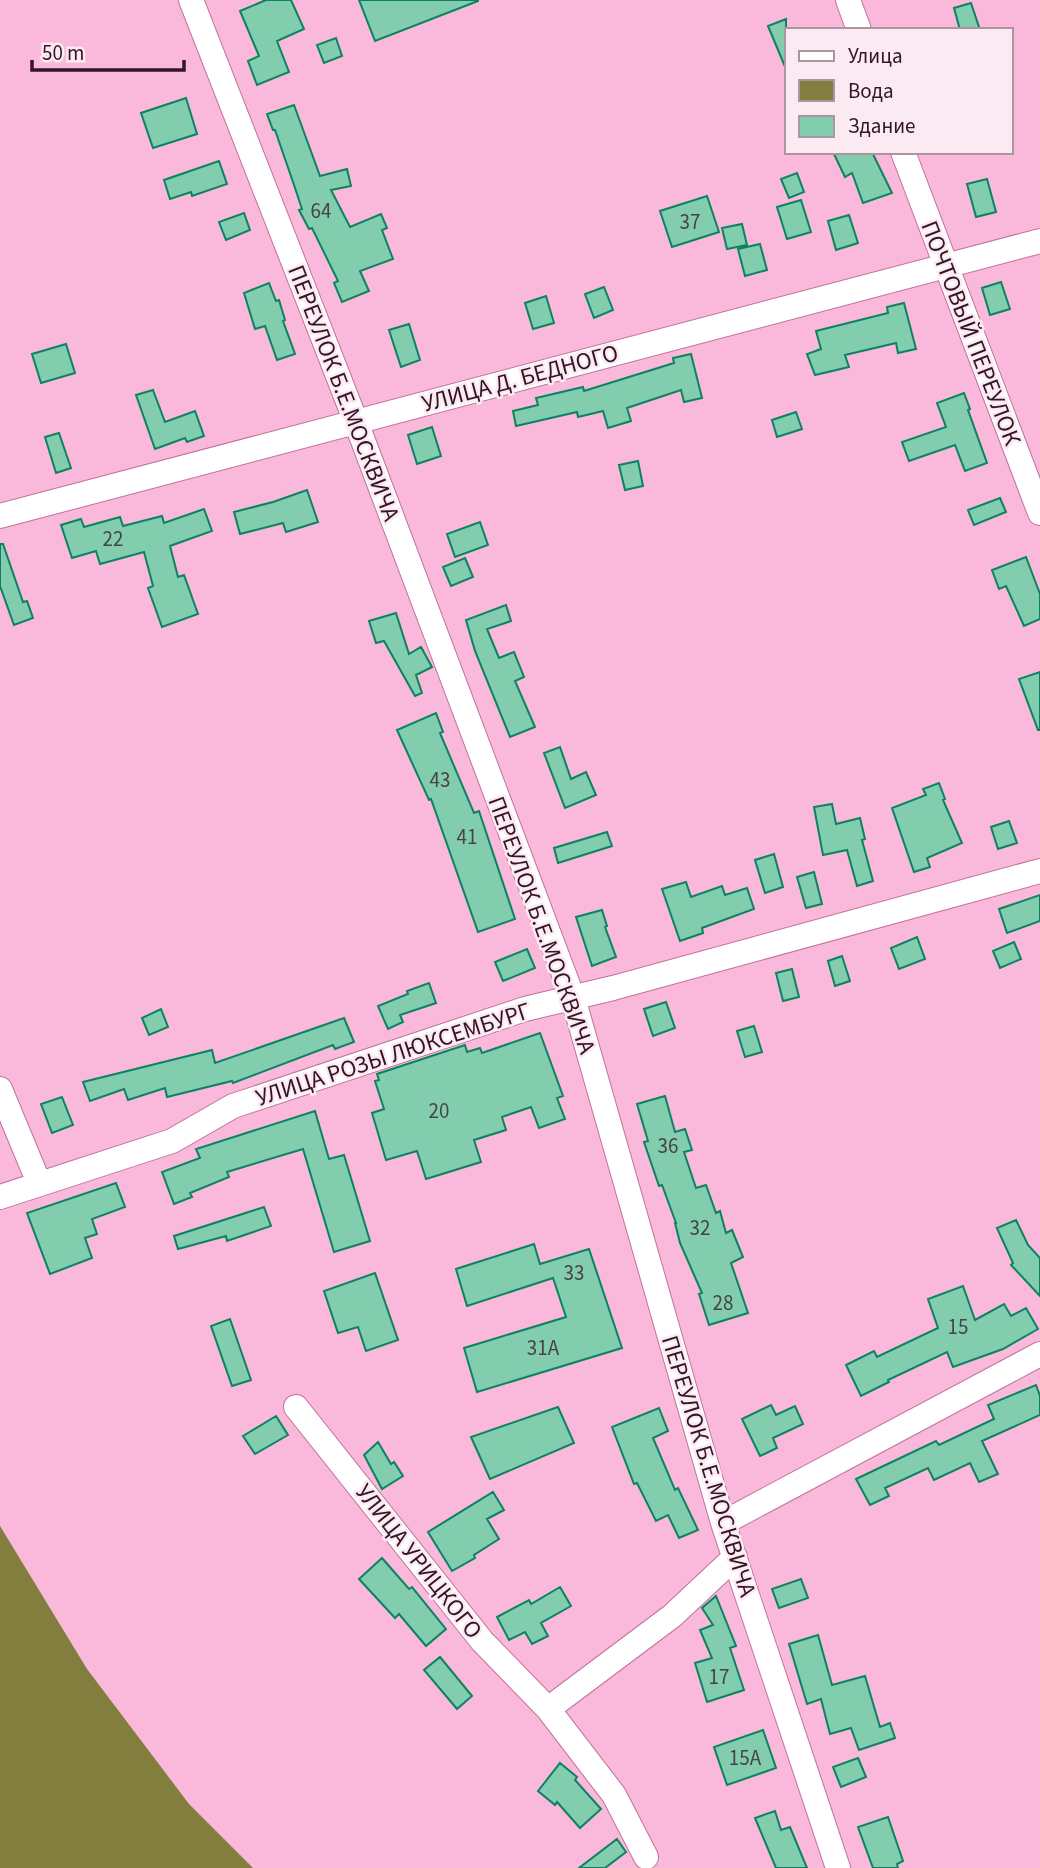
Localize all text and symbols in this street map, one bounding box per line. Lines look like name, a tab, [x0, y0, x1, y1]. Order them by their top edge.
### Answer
scale bar	[32, 28, 184, 72]
legend	[785, 28, 1012, 154]
text: 50 m	[42, 38, 84, 68]
text: Улица	[848, 41, 903, 71]
text: Вода	[848, 76, 894, 106]
text: Здание	[848, 111, 916, 141]
house number: 64	[311, 196, 331, 226]
house number: 37	[680, 207, 700, 237]
street label: ПОЧТОВЫЙ ПЕРЕУЛОК	[912, 216, 1030, 451]
street label: ПЕРЕУЛОК Б.Е.МОСКВИЧА	[279, 260, 409, 526]
street label: УЛИЦА Д. БЕДНОГО	[418, 335, 622, 422]
house number: 22	[103, 524, 123, 554]
house number: 43	[430, 765, 450, 795]
street label: ПЕРЕУЛОК Б.Е.МОСКВИЧА	[479, 792, 604, 1059]
house number: 41	[457, 822, 477, 852]
street label: УЛИЦА РОЗЫ ЛЮКСЕМБУРГ	[251, 993, 535, 1115]
house number: 20	[429, 1096, 449, 1126]
house number: 36	[658, 1131, 678, 1161]
house number: 32	[690, 1213, 710, 1243]
house number: 33	[564, 1258, 584, 1288]
house number: 28	[713, 1288, 733, 1318]
house number: 15	[948, 1312, 968, 1342]
street label: ПЕРЕУЛОК Б.Е.МОСКВИЧА	[652, 1331, 765, 1601]
house number: 31А	[527, 1333, 560, 1363]
street label: УЛИЦА УРИЦКОГО	[347, 1476, 490, 1646]
house number: 17	[709, 1662, 729, 1692]
house number: 15А	[729, 1743, 762, 1773]

